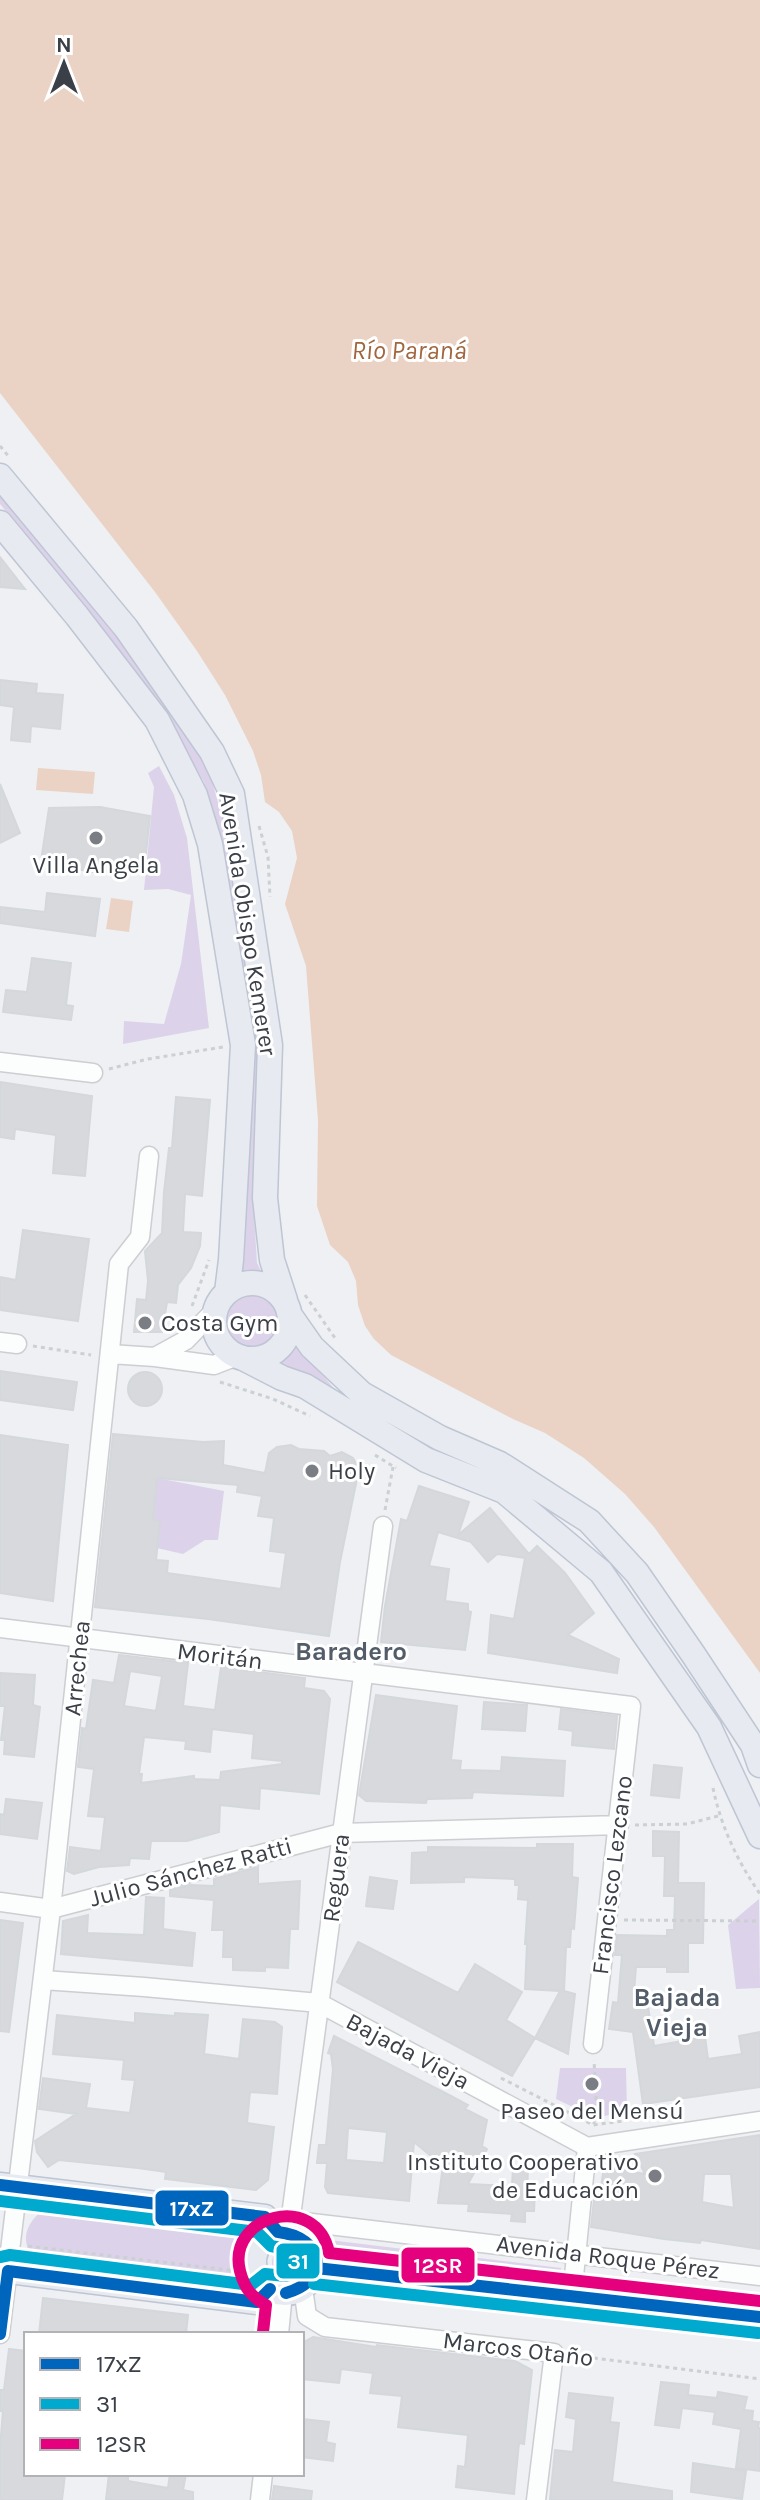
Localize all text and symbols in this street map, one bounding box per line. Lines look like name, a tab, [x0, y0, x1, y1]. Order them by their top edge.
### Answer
north arrow	[24, 24, 104, 104]
text: N	[56, 32, 72, 58]
water label: Río Paraná	[352, 335, 467, 366]
street label: Avenida Obispo Kemerer	[213, 790, 283, 1058]
marker: Villa Angela	[87, 829, 105, 847]
place label: Villa Angela	[32, 851, 160, 879]
place label: Costa Gym	[161, 1309, 278, 1337]
marker: Costa Gym	[136, 1314, 154, 1332]
place label: Holy	[328, 1457, 375, 1485]
marker: Holy	[303, 1462, 321, 1480]
street label: Arrechea	[58, 1619, 96, 1717]
district label: Baradero	[295, 1636, 407, 1667]
street label: Moritán	[176, 1637, 264, 1675]
street label: Francisco Lezcano	[586, 1774, 638, 1976]
street label: Julio Sánchez Ratti	[87, 1831, 295, 1913]
street label: Reguera	[317, 1832, 355, 1924]
district label: Bajada Vieja	[633, 1982, 721, 2043]
street label: Bajada Vieja	[342, 2007, 474, 2095]
marker: Paseo del Mensú	[583, 2075, 601, 2093]
place label: Paseo del Mensú	[500, 2097, 684, 2125]
place label: Instituto Cooperativo de Educación	[407, 2148, 639, 2204]
marker: Instituto Cooperativo de Educación	[646, 2167, 664, 2185]
line badge: 17xZ	[154, 2189, 230, 2227]
text: 17xZ	[170, 2196, 214, 2222]
street label: Avenida Roque Pérez	[495, 2229, 721, 2285]
line badge: 31	[275, 2242, 321, 2280]
line badge: 12SR	[400, 2246, 476, 2284]
text: 31	[287, 2249, 309, 2275]
text: 12SR	[413, 2253, 463, 2279]
street label: Marcos Otaño	[441, 2326, 595, 2372]
legend	[24, 2332, 304, 2476]
text: 17xZ	[96, 2350, 142, 2378]
text: 31	[96, 2390, 118, 2418]
text: 12SR	[96, 2430, 147, 2458]

